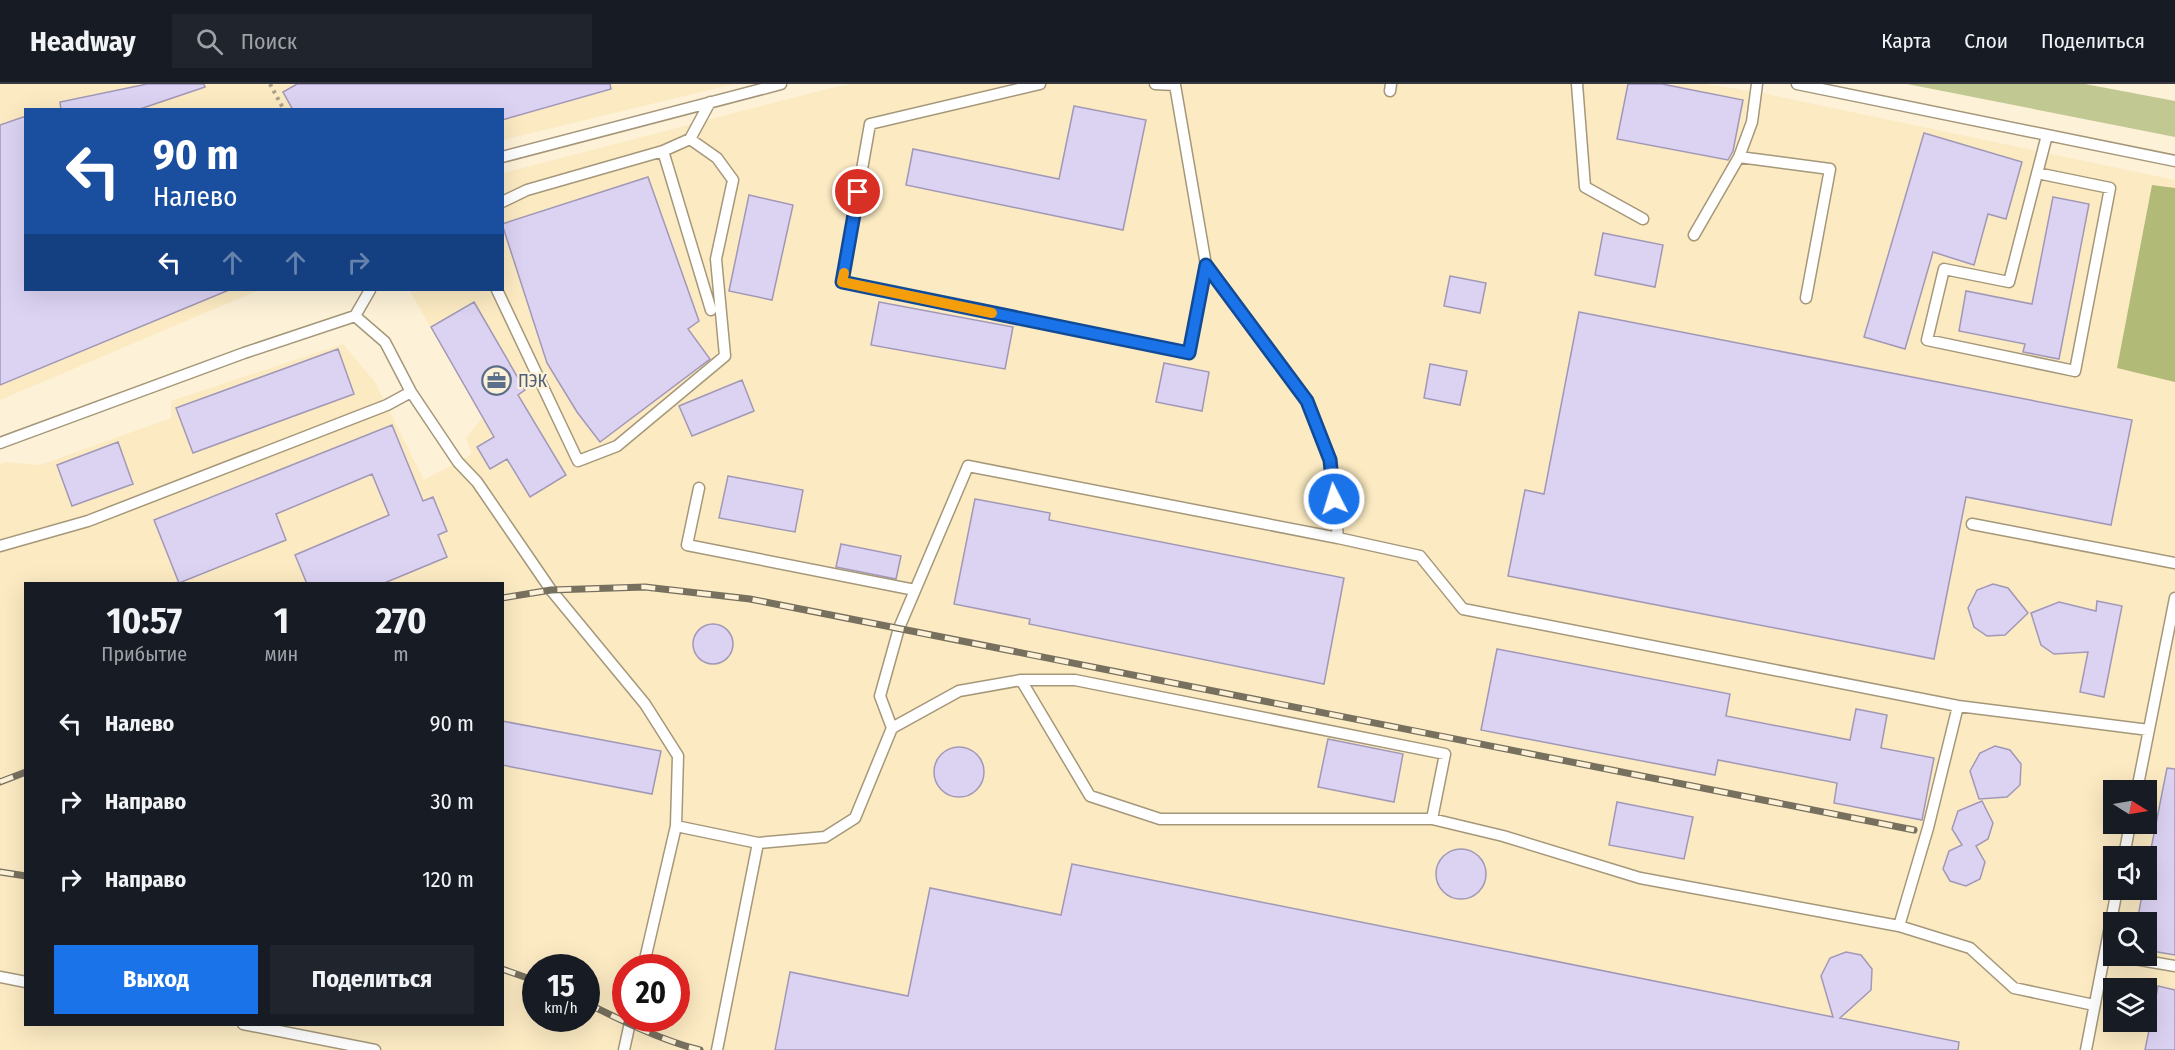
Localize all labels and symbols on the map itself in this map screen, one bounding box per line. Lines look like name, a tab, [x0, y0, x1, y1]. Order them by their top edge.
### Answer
pin	[832, 166, 883, 217]
office icon: ПЭК	[481, 365, 513, 397]
place label: ПЭК	[518, 370, 548, 392]
position arrow	[1302, 467, 1366, 531]
north arrow	[2103, 780, 2157, 834]
speed limit sign: 20	[612, 954, 690, 1032]

